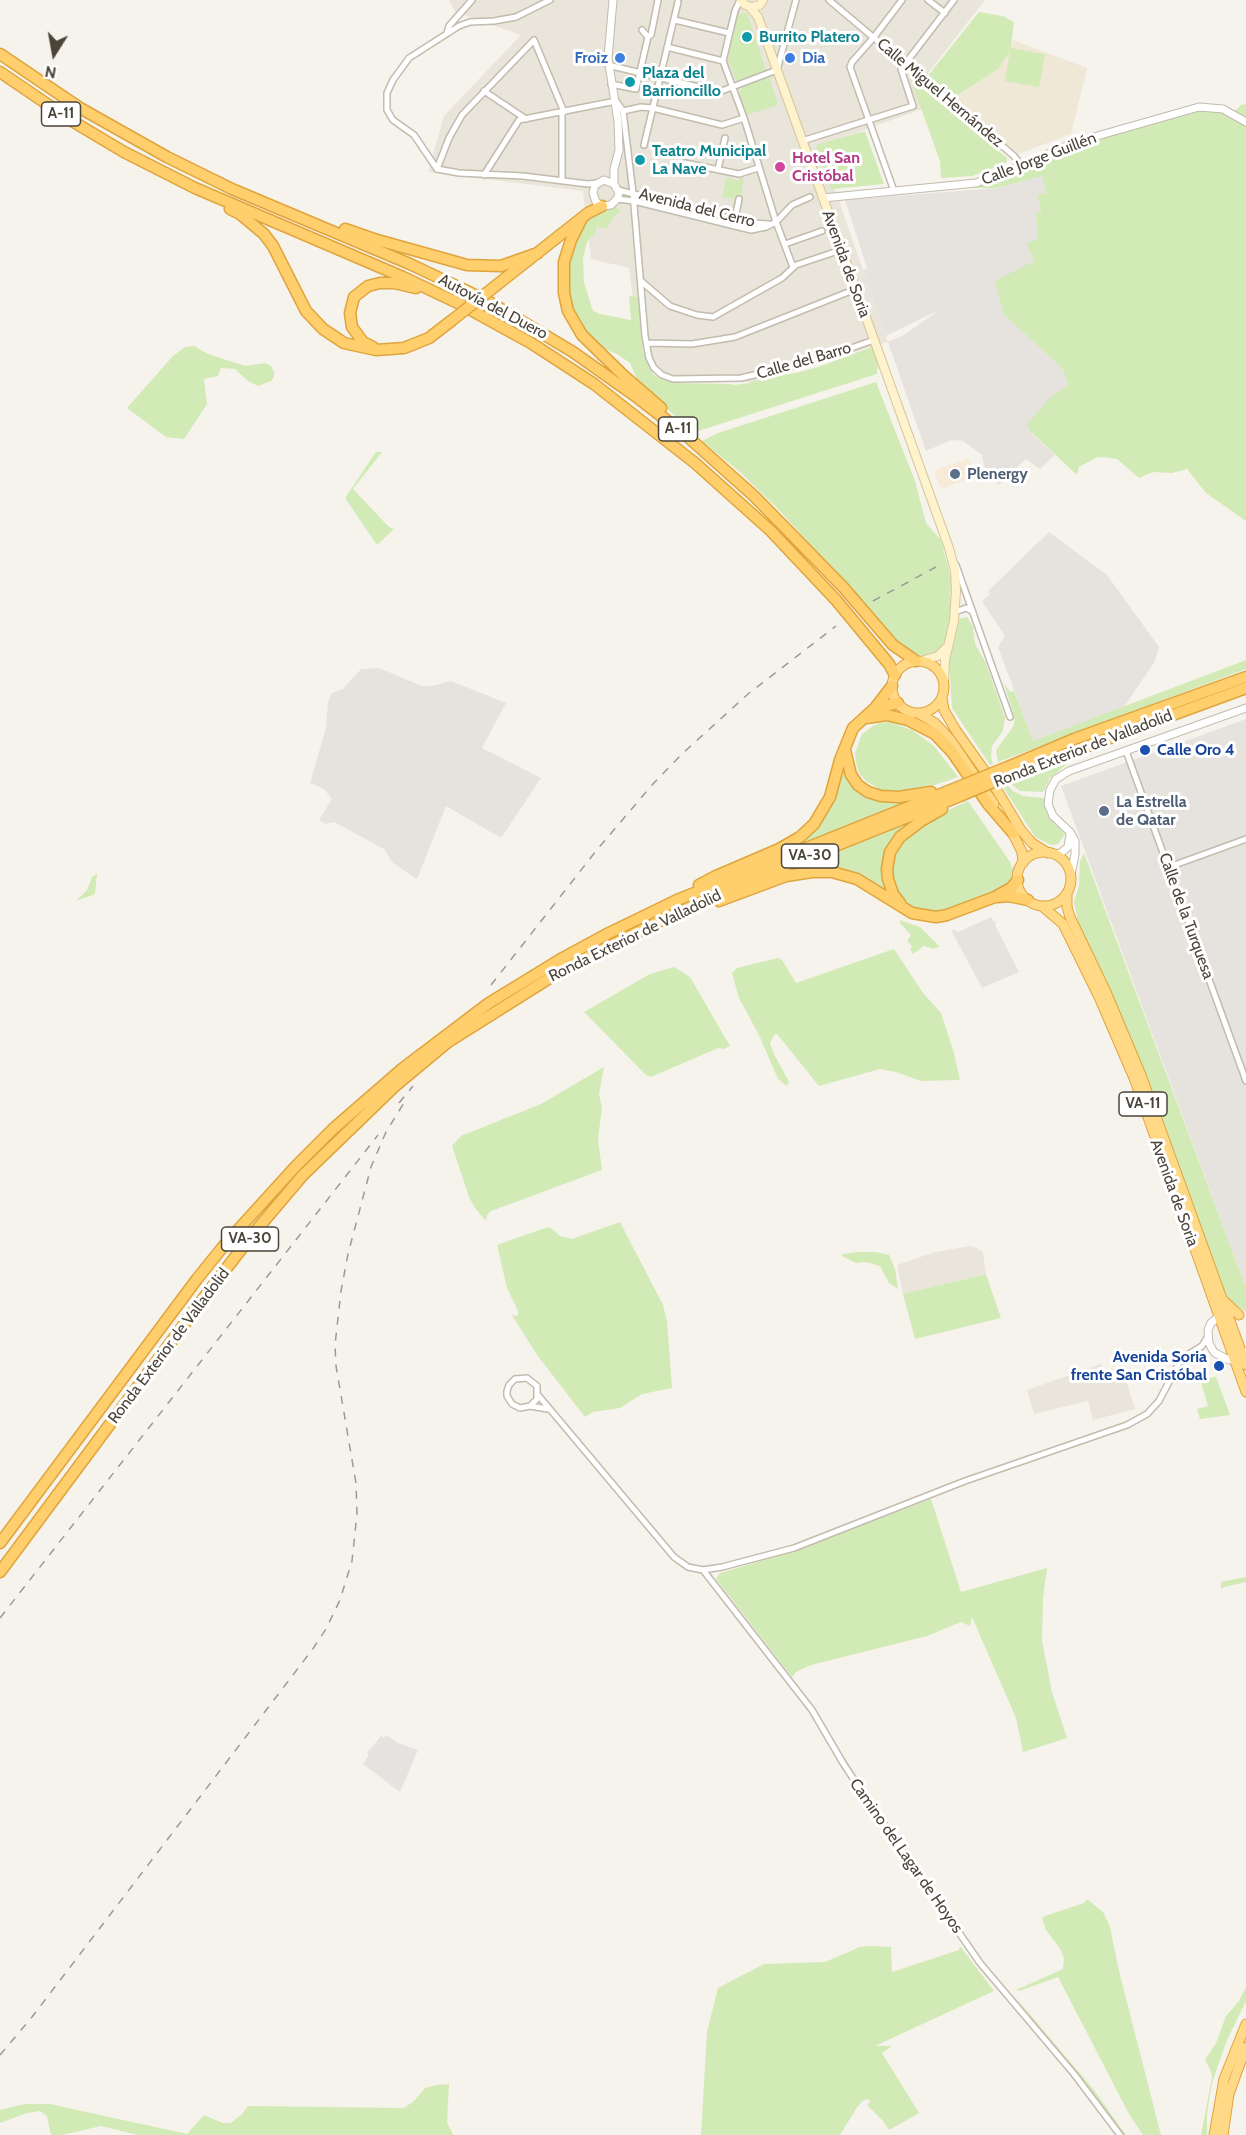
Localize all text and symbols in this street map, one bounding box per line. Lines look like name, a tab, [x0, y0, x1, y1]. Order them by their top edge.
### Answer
north arrow	[24, 24, 84, 84]
place label: Burrito Platero	[759, 27, 860, 47]
marker: Burrito Platero	[740, 30, 754, 44]
street label: Calle Miguel Hernández	[873, 34, 1007, 152]
place label: Froiz	[575, 48, 608, 68]
place label: Dia	[802, 48, 825, 68]
marker: Froiz	[613, 51, 627, 65]
marker: Dia	[783, 51, 797, 65]
text: N	[43, 62, 58, 83]
place label: Plaza del Barrioncillo	[642, 63, 721, 101]
marker: Plaza del Barrioncillo	[623, 75, 637, 89]
road number: A-11	[42, 102, 80, 126]
street label: Calle Jorge Guillén	[979, 128, 1099, 190]
place label: Teatro Municipal La Nave	[652, 141, 766, 179]
place label: Hotel San Cristóbal	[792, 148, 860, 186]
marker: Teatro Municipal La Nave	[633, 153, 647, 167]
marker: Hotel San Cristóbal	[773, 160, 787, 174]
street label: Avenida del Cerro	[637, 184, 757, 232]
street label: Avenida de Soria	[818, 208, 874, 320]
street label: Autovía del Duero	[435, 270, 551, 344]
street label: Calle del Barro	[755, 338, 853, 384]
road number: A-11	[658, 417, 698, 441]
place label: Plenergy	[967, 464, 1028, 484]
marker: Plenergy	[948, 467, 962, 481]
street label: Ronda Exterior de Valladolid	[991, 706, 1175, 792]
place label: Calle Oro 4	[1157, 740, 1235, 760]
marker: Calle Oro 4	[1138, 743, 1152, 757]
place label: La Estrella de Qatar	[1116, 792, 1187, 830]
marker: La Estrella de Qatar	[1097, 804, 1111, 818]
road number: VA-30	[782, 844, 838, 868]
street label: Calle de la Turquesa	[1154, 850, 1218, 982]
street label: Ronda Exterior de Valladolid	[546, 886, 724, 986]
road number: VA-11	[1119, 1092, 1167, 1116]
street label: Avenida de Soria	[1146, 1137, 1202, 1249]
road number: VA-30	[222, 1227, 278, 1251]
street label: Ronda Exterior de Valladolid	[104, 1265, 234, 1427]
place label: Avenida Soria frente San Cristóbal	[1071, 1347, 1207, 1385]
marker: Avenida Soria frente San Cristóbal	[1212, 1359, 1226, 1373]
street label: Camino del Lagar de Hoyos	[845, 1775, 967, 1937]

